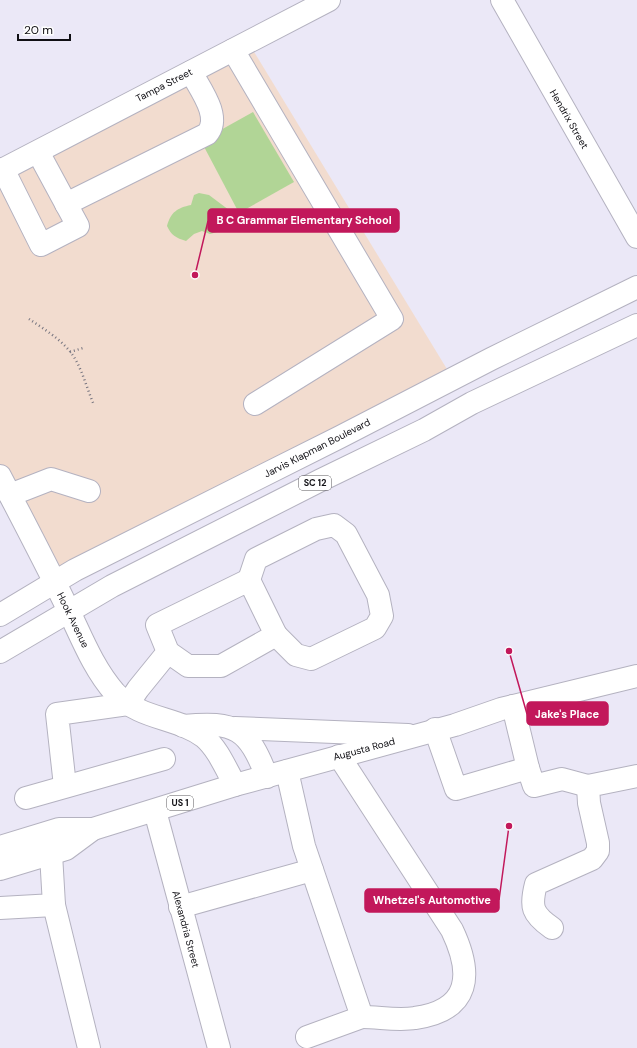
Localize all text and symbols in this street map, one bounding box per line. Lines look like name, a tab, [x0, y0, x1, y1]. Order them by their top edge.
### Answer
scale bar	[18, 16, 70, 42]
text: 20 m	[24, 22, 53, 38]
street label: Tampa Street	[133, 65, 195, 105]
street label: Hendrix Street	[547, 87, 591, 151]
callout: B C Grammar Elementary School	[208, 209, 399, 232]
text: B C Grammar Elementary School	[216, 213, 392, 227]
street label: Jarvis Klapman Boulevard	[262, 415, 372, 481]
road number: SC 12	[299, 476, 331, 490]
street label: Hook Avenue	[54, 590, 92, 650]
callout: Jake's Place	[527, 702, 608, 725]
text: Jake's Place	[535, 707, 600, 721]
street label: Augusta Road	[332, 734, 396, 764]
road number: US 1	[167, 796, 193, 810]
street label: Alexandria Street	[169, 889, 203, 969]
callout: Whetzel's Automotive	[365, 889, 499, 912]
text: Whetzel's Automotive	[373, 893, 491, 907]

